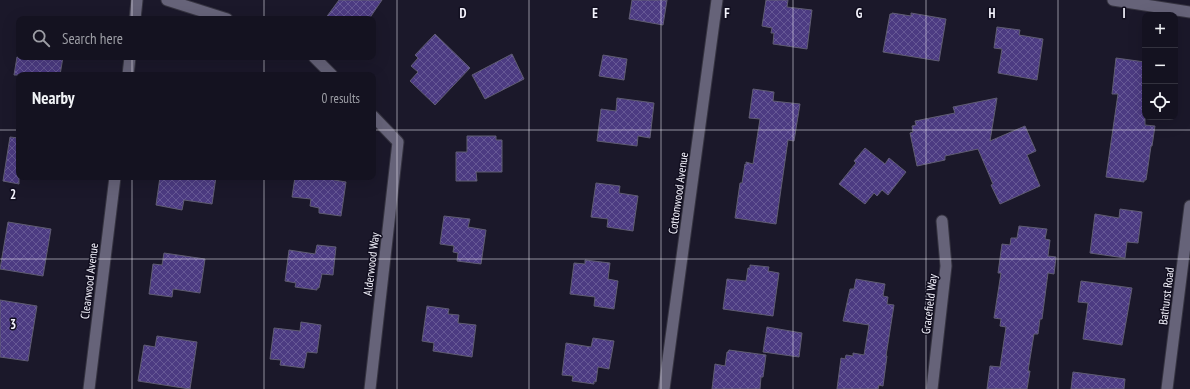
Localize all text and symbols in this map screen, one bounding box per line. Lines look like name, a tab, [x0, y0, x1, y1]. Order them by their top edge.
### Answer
text: D	[460, 5, 467, 22]
text: E	[592, 5, 598, 22]
text: F	[724, 5, 730, 22]
text: G	[856, 5, 863, 22]
text: H	[989, 5, 996, 22]
text: I	[1122, 5, 1126, 22]
map controls	[1142, 12, 1178, 120]
button: +	[1142, 12, 1178, 48]
search box	[16, 16, 376, 60]
icon: search	[30, 27, 52, 49]
text: Search here	[62, 29, 123, 48]
button: −	[1142, 48, 1178, 84]
button: locate	[1142, 84, 1178, 120]
text: Nearby	[32, 87, 75, 109]
text: 0 results	[321, 90, 360, 107]
street label: Cottonwood Avenue	[665, 151, 691, 235]
text: 2	[10, 186, 16, 203]
street label: Alderwood Way	[360, 231, 382, 297]
street label: Clearwood Avenue	[77, 242, 101, 320]
street label: Bathurst Road	[1155, 266, 1177, 326]
street label: Gracefield Way	[918, 273, 940, 335]
text: 3	[10, 316, 16, 333]

